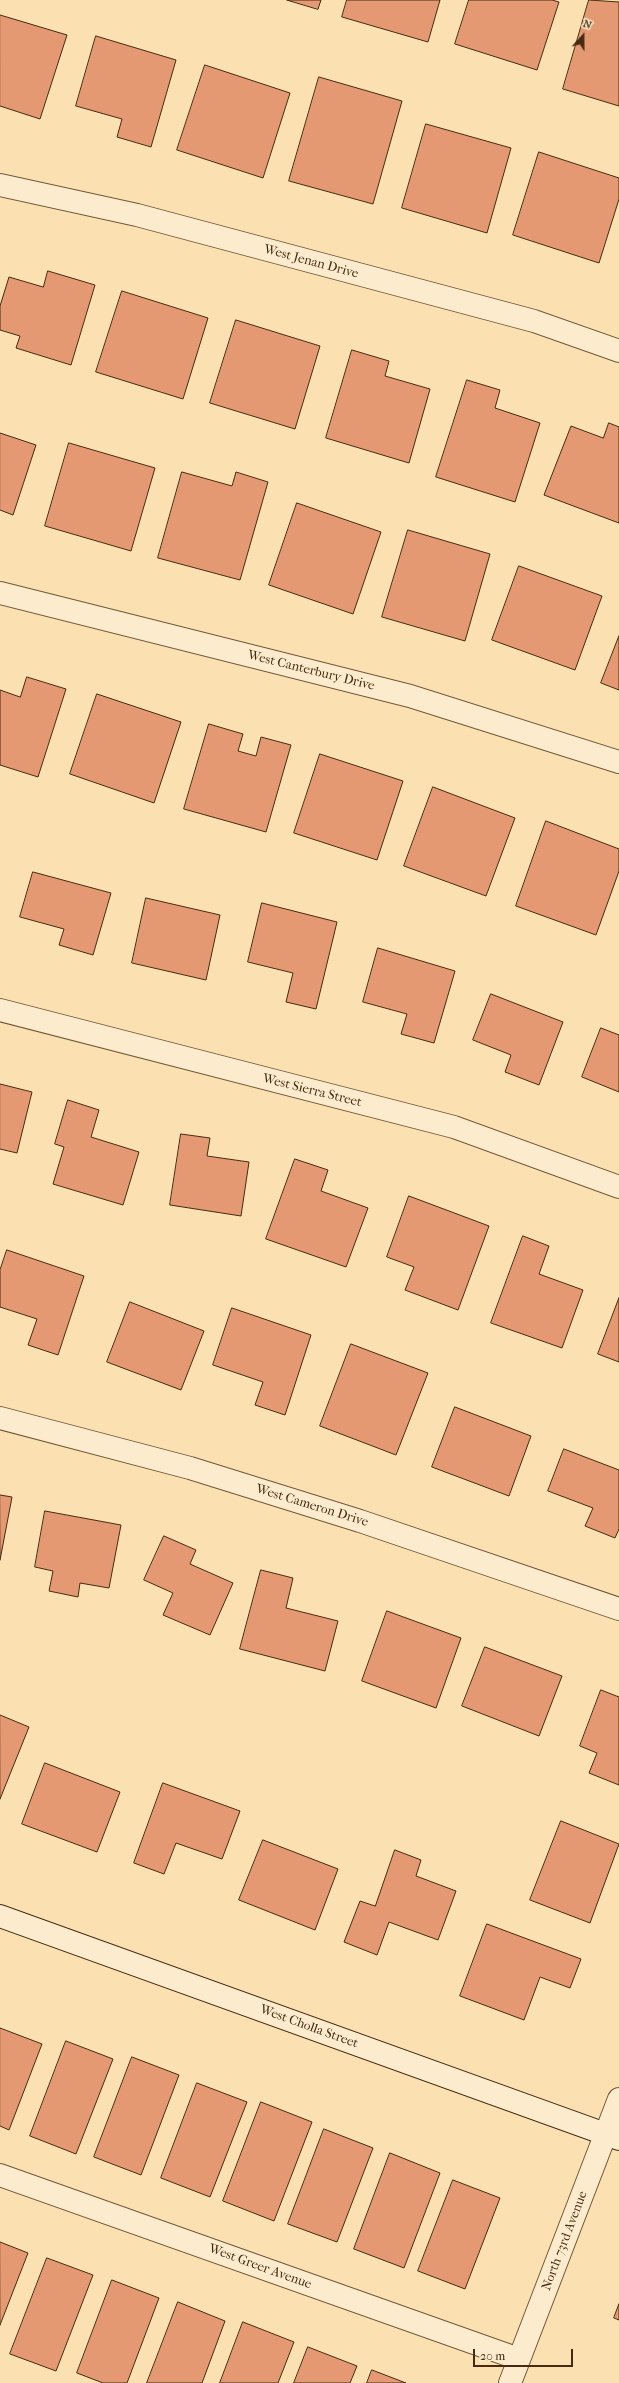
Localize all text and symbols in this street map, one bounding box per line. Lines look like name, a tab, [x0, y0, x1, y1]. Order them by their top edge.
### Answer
north arrow	[563, 16, 603, 56]
text: N	[581, 17, 594, 32]
street label: West Jenan Drive	[262, 242, 360, 282]
street label: West Canterbury Drive	[246, 648, 376, 694]
street label: West Sierra Street	[261, 1071, 363, 1111]
street label: West Cameron Drive	[254, 1482, 370, 1530]
street label: West Cholla Street	[258, 2002, 360, 2052]
street label: North 73rd Avenue	[539, 2189, 591, 2293]
street label: West Greer Avenue	[206, 2241, 314, 2293]
scale bar	[475, 2341, 575, 2367]
text: 20 m	[480, 2349, 505, 2363]

